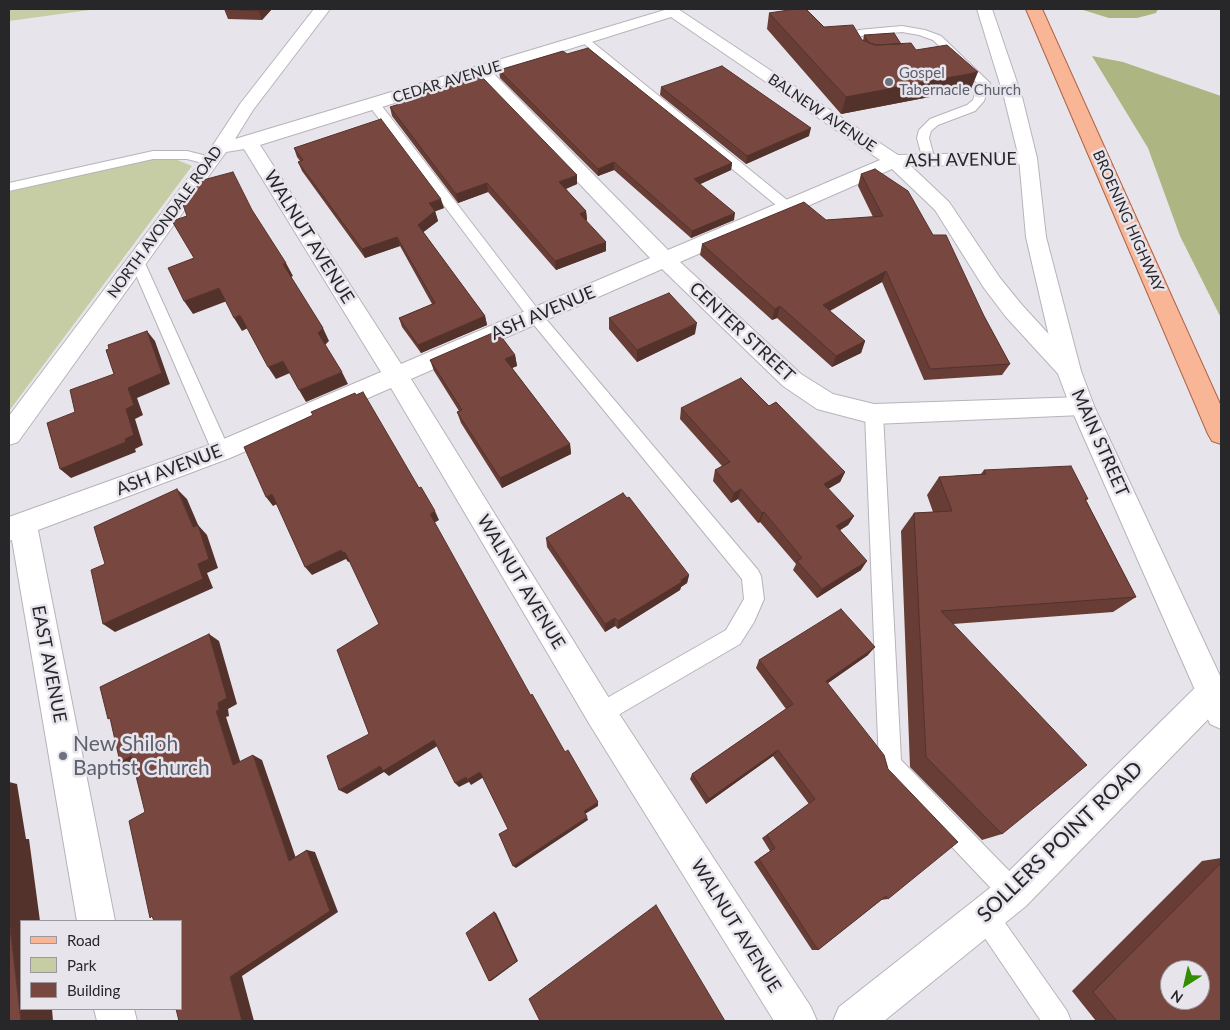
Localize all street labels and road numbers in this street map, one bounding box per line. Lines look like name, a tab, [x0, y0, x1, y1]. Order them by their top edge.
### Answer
street label: CEDAR AVENUE	[391, 57, 503, 107]
street label: BALNEW AVENUE	[765, 70, 879, 156]
street label: NORTH AVONDALE ROAD	[104, 143, 226, 301]
street label: BROENING HIGHWAY	[1089, 147, 1167, 295]
street label: ASH AVENUE	[905, 148, 1017, 172]
street label: WALNUT AVENUE	[259, 167, 359, 307]
street label: CENTER STREET	[685, 278, 799, 386]
street label: ASH AVENUE	[487, 281, 599, 345]
street label: MAIN STREET	[1067, 386, 1133, 500]
street label: ASH AVENUE	[113, 440, 225, 500]
street label: WALNUT AVENUE	[472, 511, 570, 653]
street label: EAST AVENUE	[27, 604, 71, 724]
street label: SOLLERS POINT ROAD	[972, 756, 1148, 928]
street label: WALNUT AVENUE	[686, 856, 786, 996]

